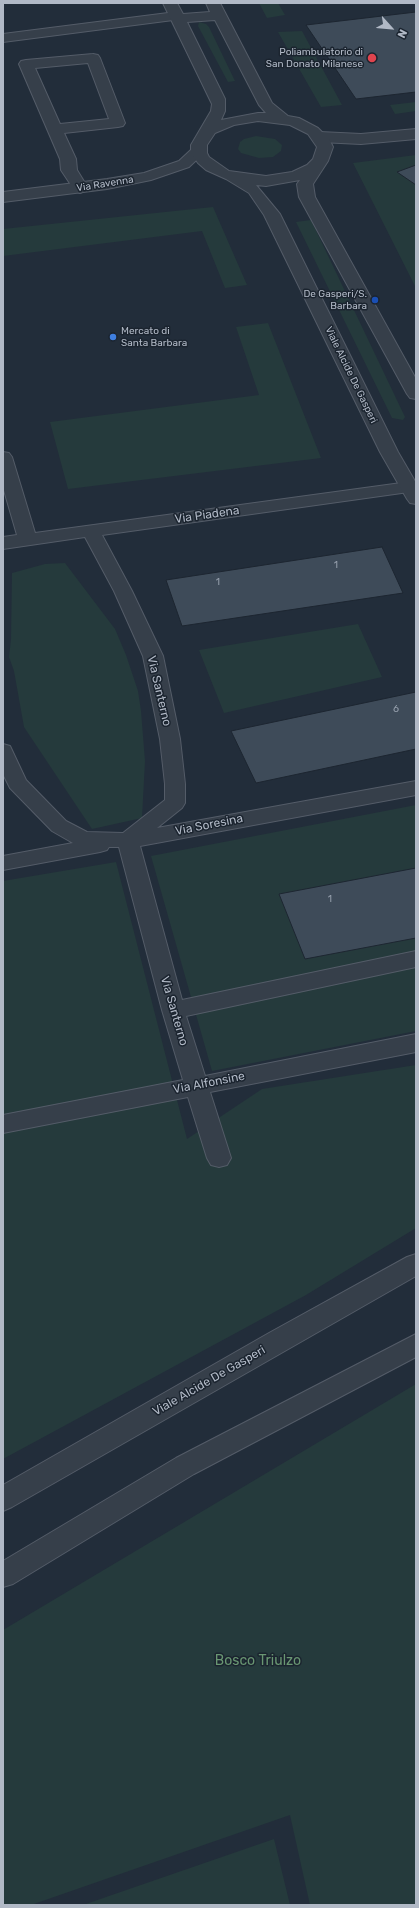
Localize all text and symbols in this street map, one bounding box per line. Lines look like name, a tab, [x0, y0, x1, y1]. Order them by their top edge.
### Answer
north arrow	[371, 8, 411, 48]
text: N	[395, 27, 410, 40]
place label: Poliambulatorio di San Donato Milanese	[266, 46, 363, 70]
marker: Poliambulatorio di San Donato Milanese	[366, 52, 378, 64]
street label: Via Ravenna	[76, 174, 134, 194]
place label: De Gasperi/S. Barbara	[303, 288, 367, 312]
marker: De Gasperi/S. Barbara	[370, 295, 380, 305]
place label: Mercato di Santa Barbara	[121, 325, 187, 348]
street label: Viale Alcide De Gasperi	[322, 325, 380, 425]
marker: Mercato di Santa Barbara	[108, 332, 118, 342]
street label: Via Piadena	[174, 503, 240, 527]
house number: 1	[334, 559, 338, 571]
house number: 1	[216, 576, 220, 588]
street label: Via Santerno	[144, 654, 174, 728]
house number: 6	[393, 703, 399, 715]
street label: Via Soresina	[174, 811, 244, 839]
house number: 1	[328, 893, 332, 905]
street label: Via Santerno	[157, 975, 191, 1047]
street label: Via Alfonsine	[172, 1069, 246, 1097]
street label: Viale Alcide De Gasperi	[150, 1343, 268, 1419]
park label: Bosco Triulzo	[215, 1653, 301, 1669]

